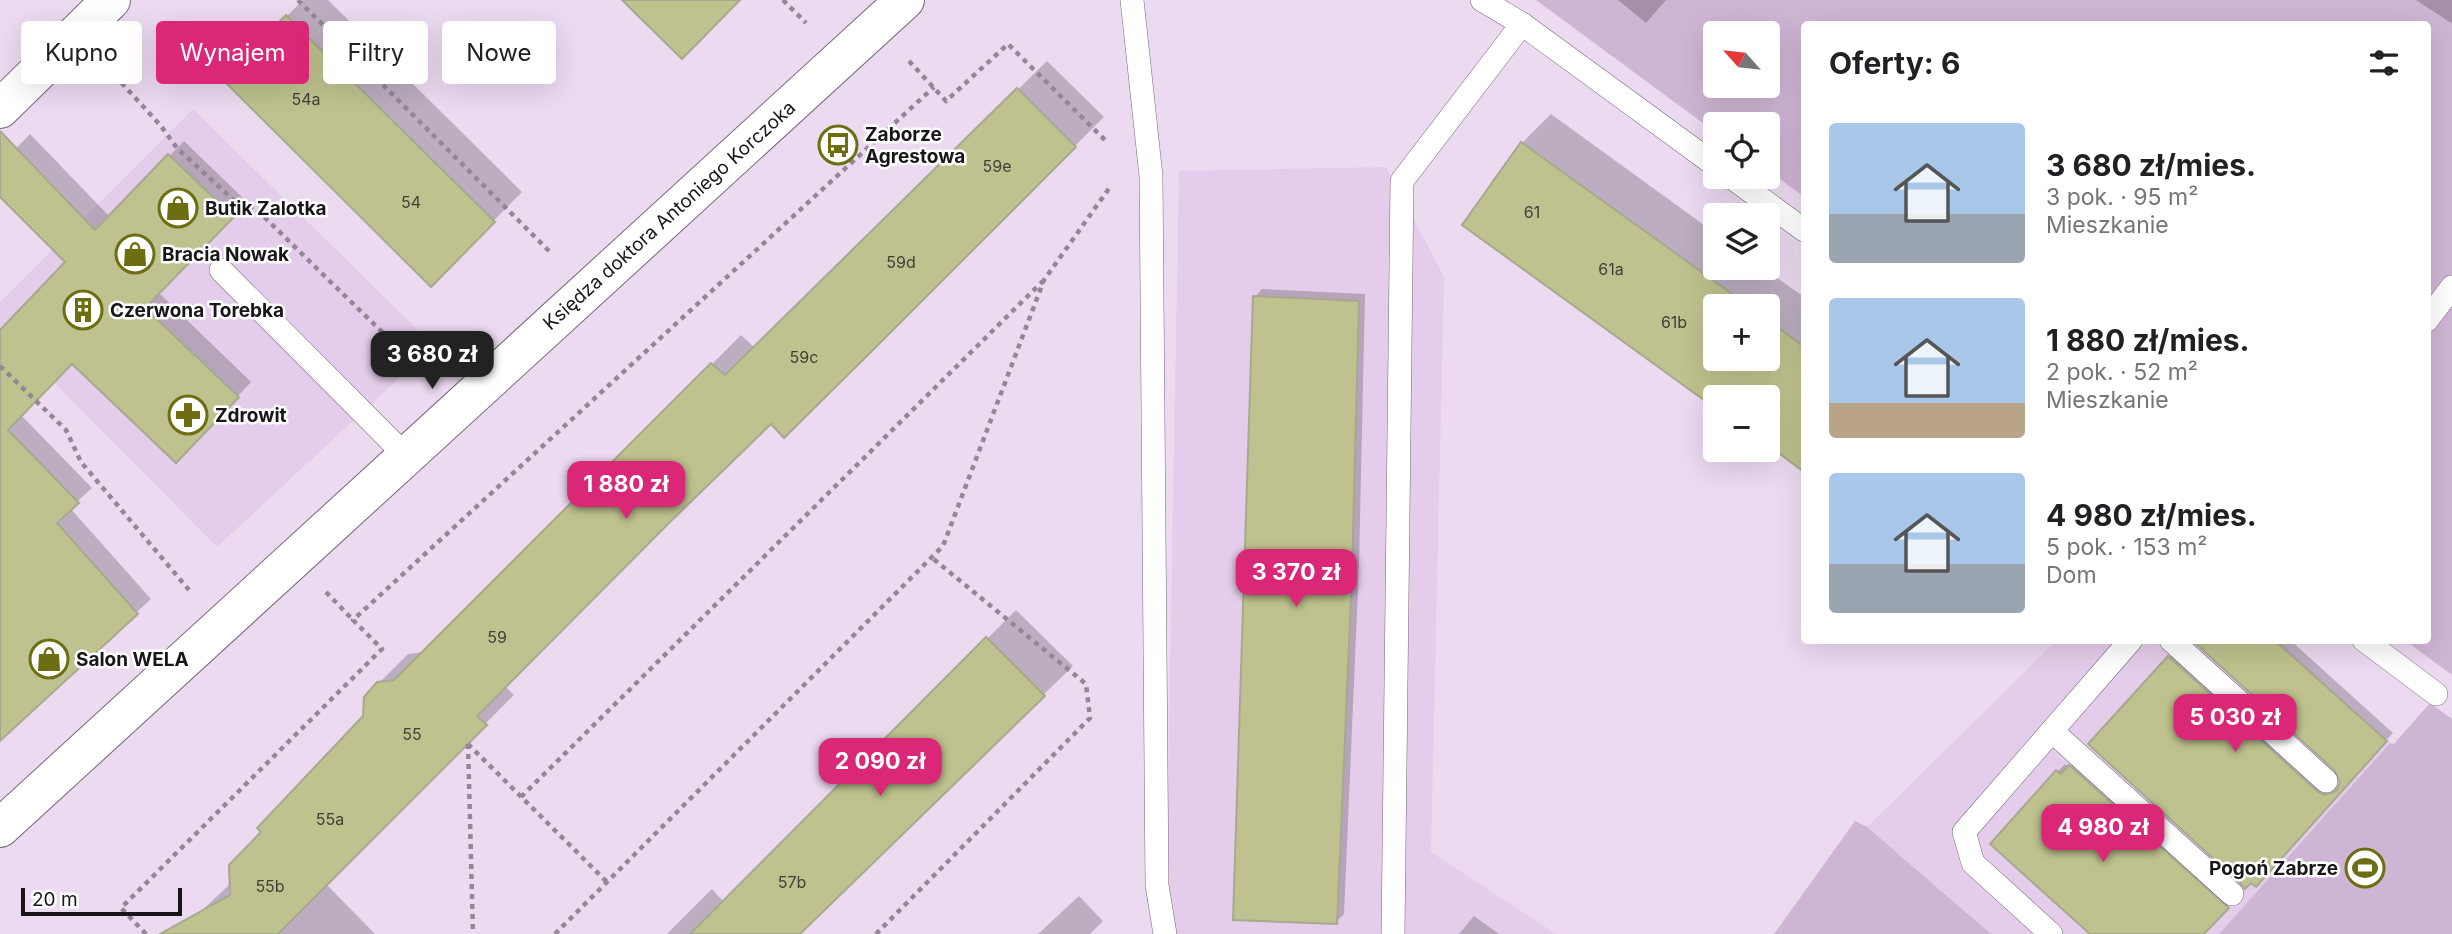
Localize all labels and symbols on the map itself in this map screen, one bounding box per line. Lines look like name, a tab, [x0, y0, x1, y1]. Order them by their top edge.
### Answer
north arrow	[1703, 21, 1780, 98]
house number: 54a	[291, 89, 321, 109]
street label: Księdza doktora Antoniego Korczoka	[539, 96, 800, 335]
place label: Zaborze Agrestowa	[865, 123, 965, 168]
bus stop icon: Zaborze Agrestowa	[817, 124, 859, 166]
house number: 59e	[983, 156, 1011, 176]
shop icon: Butik Zalotka	[157, 187, 199, 229]
house number: 54	[401, 192, 421, 212]
place label: Butik Zalotka	[205, 197, 327, 220]
house number: 61	[1524, 202, 1540, 222]
shop icon: Bracia Nowak	[114, 233, 156, 275]
place label: Bracia Nowak	[162, 243, 289, 266]
house number: 59d	[886, 252, 916, 272]
house number: 61a	[1598, 259, 1624, 279]
building icon: Czerwona Torebka	[62, 289, 104, 331]
place label: Czerwona Torebka	[110, 299, 284, 322]
house number: 61b	[1661, 312, 1687, 332]
pin: 3 680 zł	[360, 332, 504, 391]
house number: 59c	[790, 347, 818, 367]
pharmacy icon: Zdrowit	[167, 394, 209, 436]
place label: Zdrowit	[215, 404, 287, 427]
pin: 1 880 zł	[554, 462, 698, 521]
pin: 3 370 zł	[1224, 550, 1368, 609]
house number: 59	[487, 627, 507, 647]
shop icon: Salon WELA	[28, 638, 70, 680]
place label: Salon WELA	[76, 648, 189, 671]
pin: 5 030 zł	[2163, 694, 2307, 754]
house number: 55	[402, 724, 422, 744]
pin: 2 090 zł	[808, 738, 952, 798]
pin: 4 980 zł	[2031, 804, 2175, 864]
house number: 55a	[316, 809, 344, 829]
sports icon: Pogoń Zabrze	[2344, 847, 2386, 889]
place label: Pogoń Zabrze	[2209, 857, 2338, 880]
house number: 57b	[778, 872, 806, 892]
house number: 55b	[255, 876, 285, 896]
scale bar	[21, 885, 182, 917]

